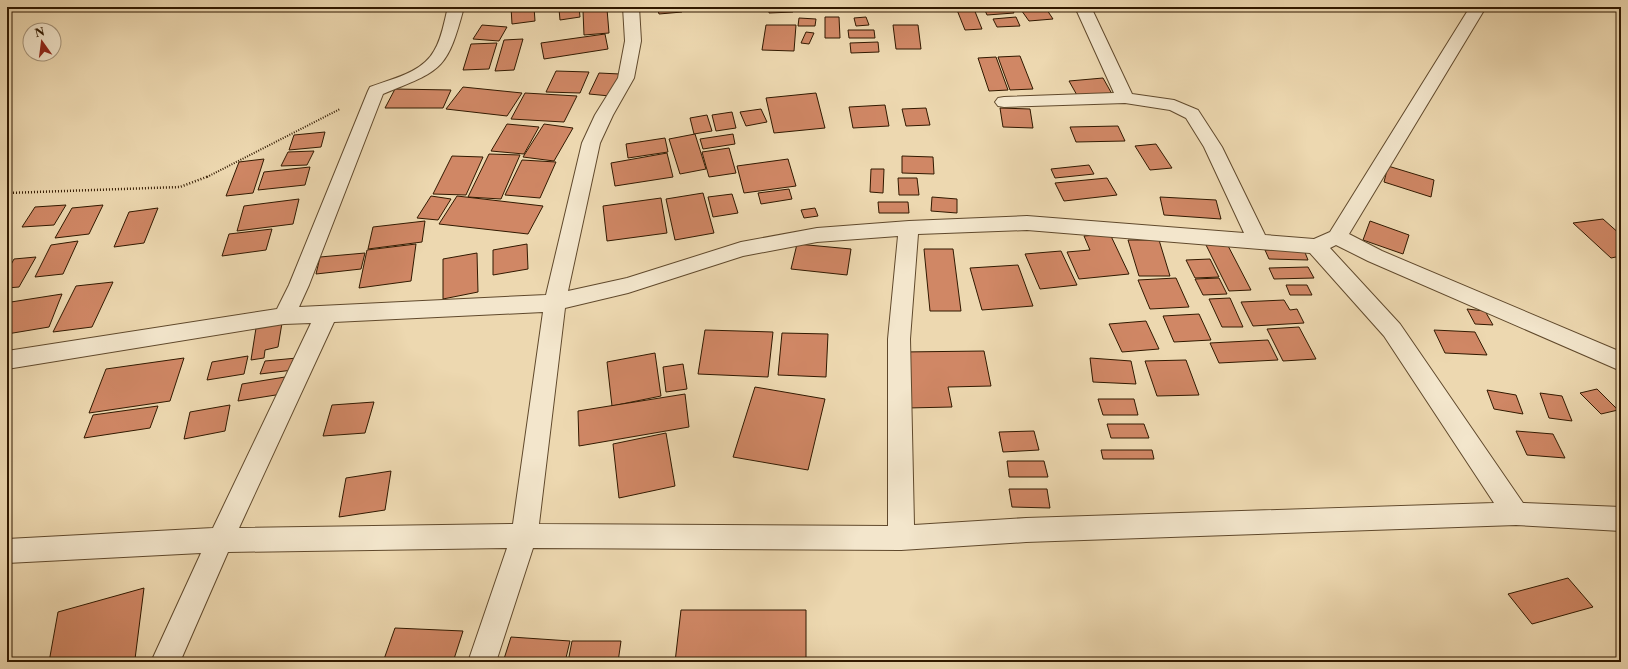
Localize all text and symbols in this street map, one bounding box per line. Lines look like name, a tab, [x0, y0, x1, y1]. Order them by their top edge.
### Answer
north arrow	[22, 22, 62, 62]
text: N	[33, 24, 46, 40]

